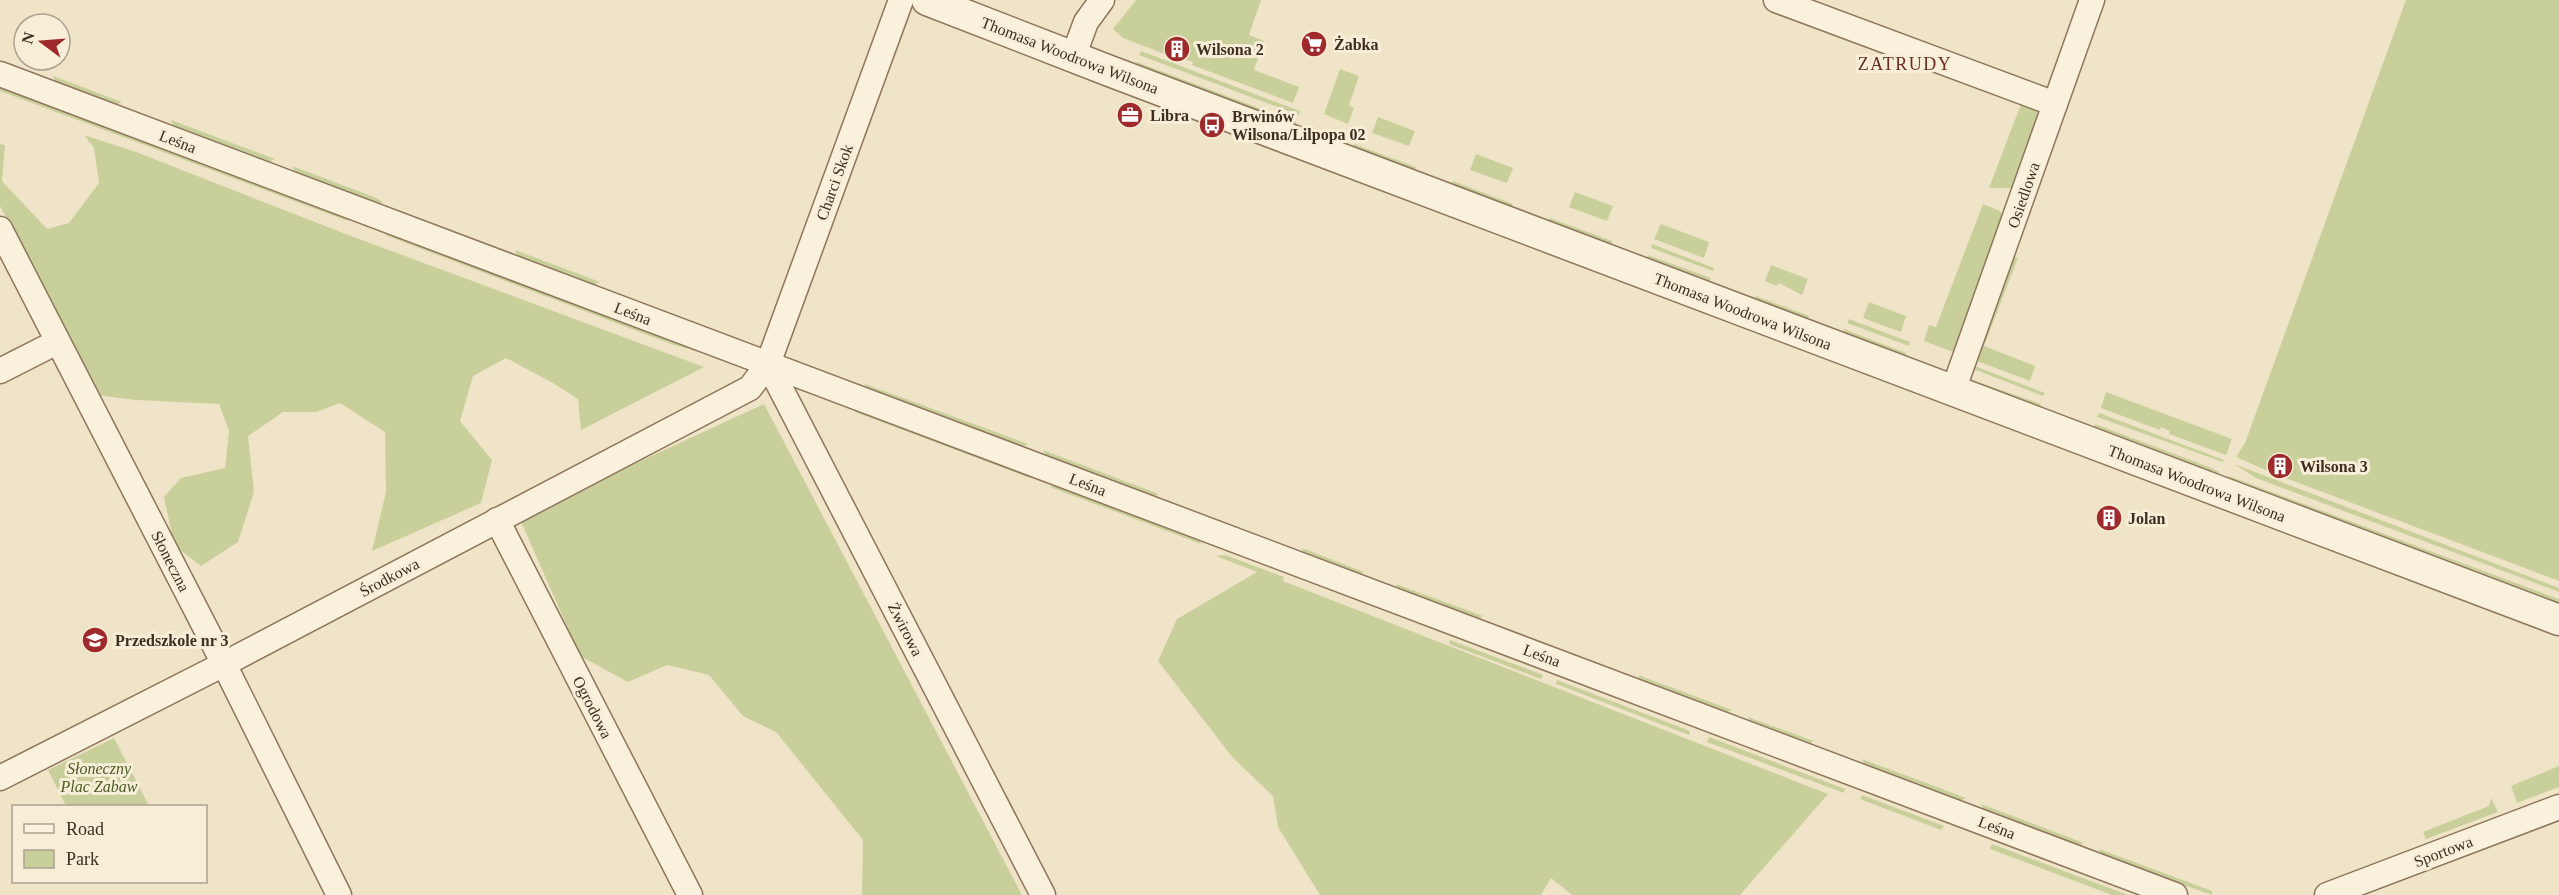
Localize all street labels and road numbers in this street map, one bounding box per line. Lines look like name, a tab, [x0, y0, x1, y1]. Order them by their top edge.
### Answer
street label: Thomasa Woodrowa Wilsona	[979, 14, 1161, 97]
street label: Leśna	[157, 127, 199, 156]
street label: Charci Skok	[813, 142, 856, 222]
street label: Osiedlowa	[2004, 160, 2043, 230]
street label: Thomasa Woodrowa Wilsona	[1652, 270, 1834, 353]
street label: Leśna	[612, 299, 654, 328]
street label: Thomasa Woodrowa Wilsona	[2106, 442, 2288, 525]
street label: Leśna	[1067, 470, 1109, 499]
street label: Słoneczna	[148, 528, 193, 594]
street label: Środkowa	[356, 554, 422, 600]
street label: Żwirowa	[885, 600, 926, 659]
street label: Leśna	[1521, 641, 1563, 670]
street label: Ogrodowa	[569, 673, 615, 742]
street label: Leśna	[1976, 813, 2018, 842]
street label: Sportowa	[2412, 833, 2475, 871]

